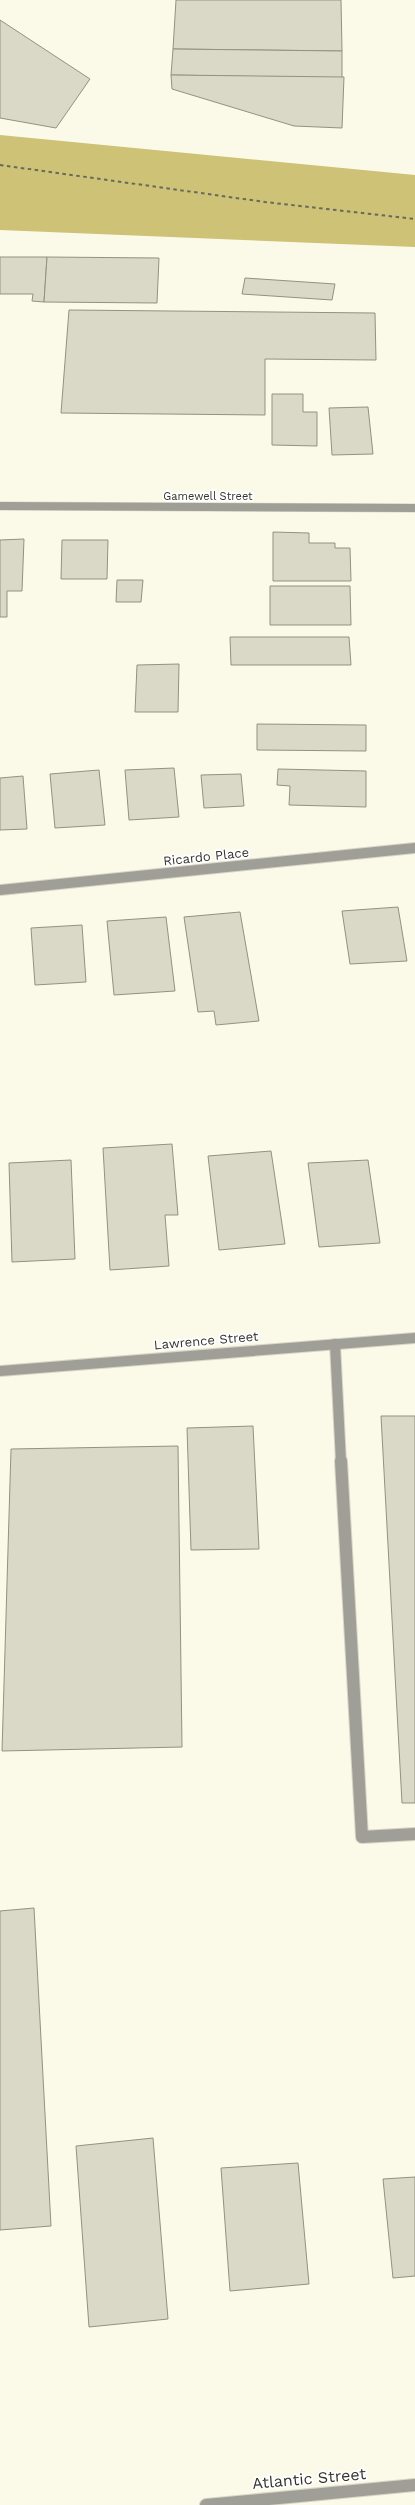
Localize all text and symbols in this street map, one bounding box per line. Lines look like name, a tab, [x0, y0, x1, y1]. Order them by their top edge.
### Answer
street label: Gamewell Street	[163, 490, 253, 503]
street label: Ricardo Place	[162, 845, 250, 868]
street label: Lawrence Street	[153, 1328, 259, 1353]
street label: Atlantic Street	[251, 2464, 367, 2493]

